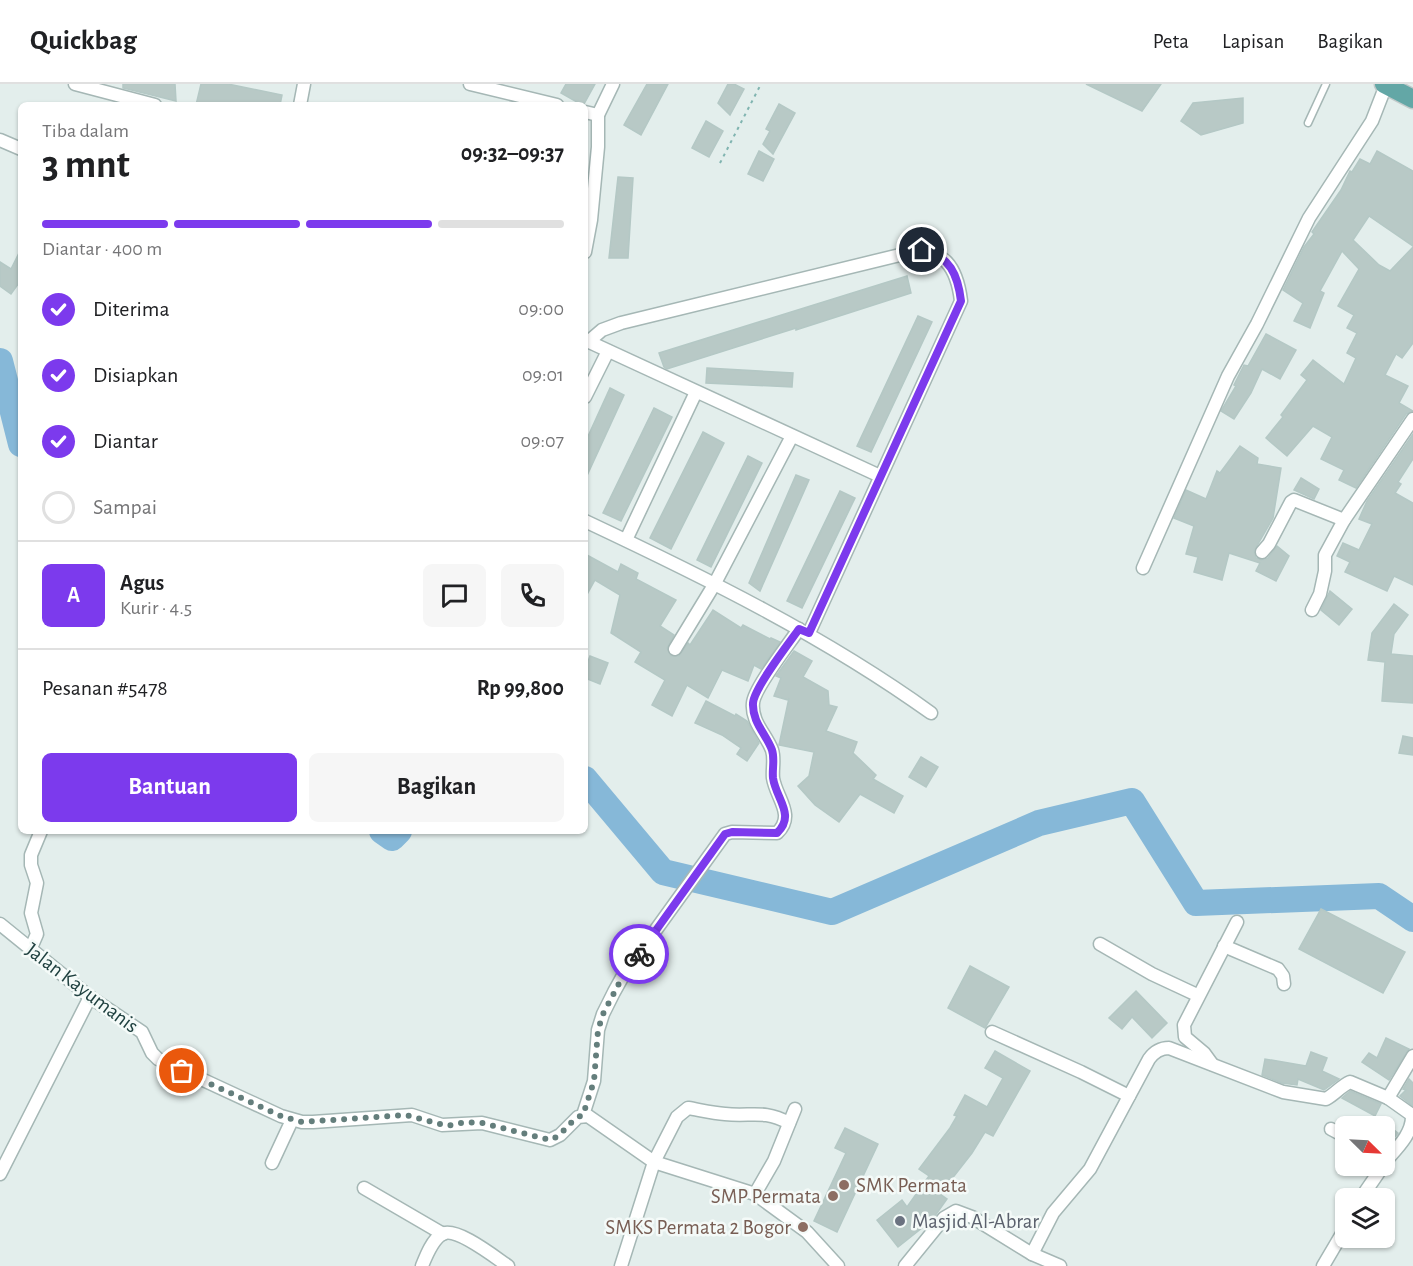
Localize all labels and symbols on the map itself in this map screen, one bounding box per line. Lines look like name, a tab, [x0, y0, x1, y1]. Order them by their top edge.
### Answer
pin	[896, 224, 947, 275]
courier	[609, 924, 669, 984]
street label: Jalan Kayumanis	[22, 939, 142, 1037]
pin	[156, 1045, 207, 1096]
north arrow	[1335, 1116, 1395, 1176]
place label: SMK Permata	[856, 1175, 967, 1196]
marker: SMK Permata	[837, 1178, 851, 1192]
place label: SMP Permata	[711, 1186, 821, 1207]
marker: SMP Permata	[826, 1189, 840, 1203]
place label: Masjid Al-Abrar	[912, 1211, 1039, 1232]
marker: Masjid Al-Abrar	[893, 1214, 907, 1228]
place label: SMKS Permata 2 Bogor	[605, 1217, 791, 1238]
marker: SMKS Permata 2 Bogor	[796, 1220, 810, 1234]

